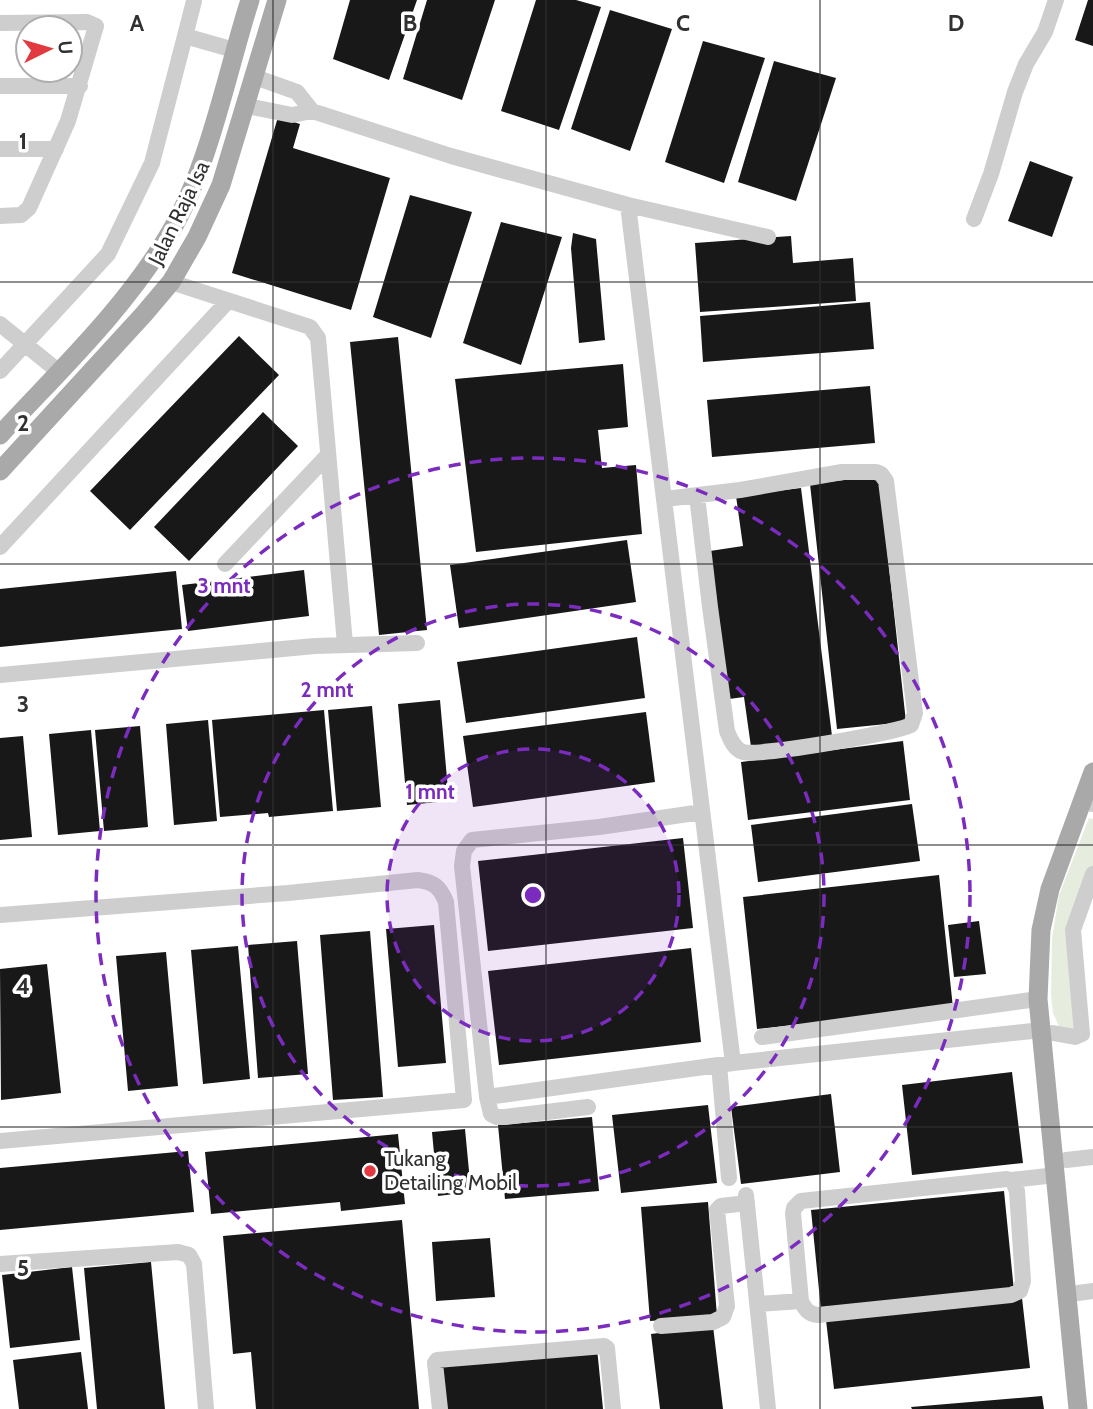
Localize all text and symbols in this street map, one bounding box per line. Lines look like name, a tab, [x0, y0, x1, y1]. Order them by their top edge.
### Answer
text: A	[130, 9, 145, 37]
text: B	[403, 9, 417, 37]
text: C	[676, 9, 690, 37]
text: D	[948, 9, 964, 37]
north arrow	[14, 14, 84, 84]
text: U	[53, 40, 77, 55]
text: 1	[19, 127, 27, 155]
street label: Jalan Raja Isa	[142, 157, 215, 270]
text: 2	[17, 409, 29, 437]
text: 3 mnt	[198, 573, 250, 598]
text: 2 mnt	[301, 677, 353, 702]
text: 3	[17, 690, 29, 718]
text: 1 mnt	[405, 779, 455, 804]
centre of rings	[521, 883, 545, 907]
text: 4	[16, 972, 30, 1000]
place label: Tukang Detailing Mobil	[384, 1146, 517, 1195]
marker: Tukang Detailing Mobil	[362, 1163, 378, 1179]
text: 5	[17, 1254, 29, 1282]

